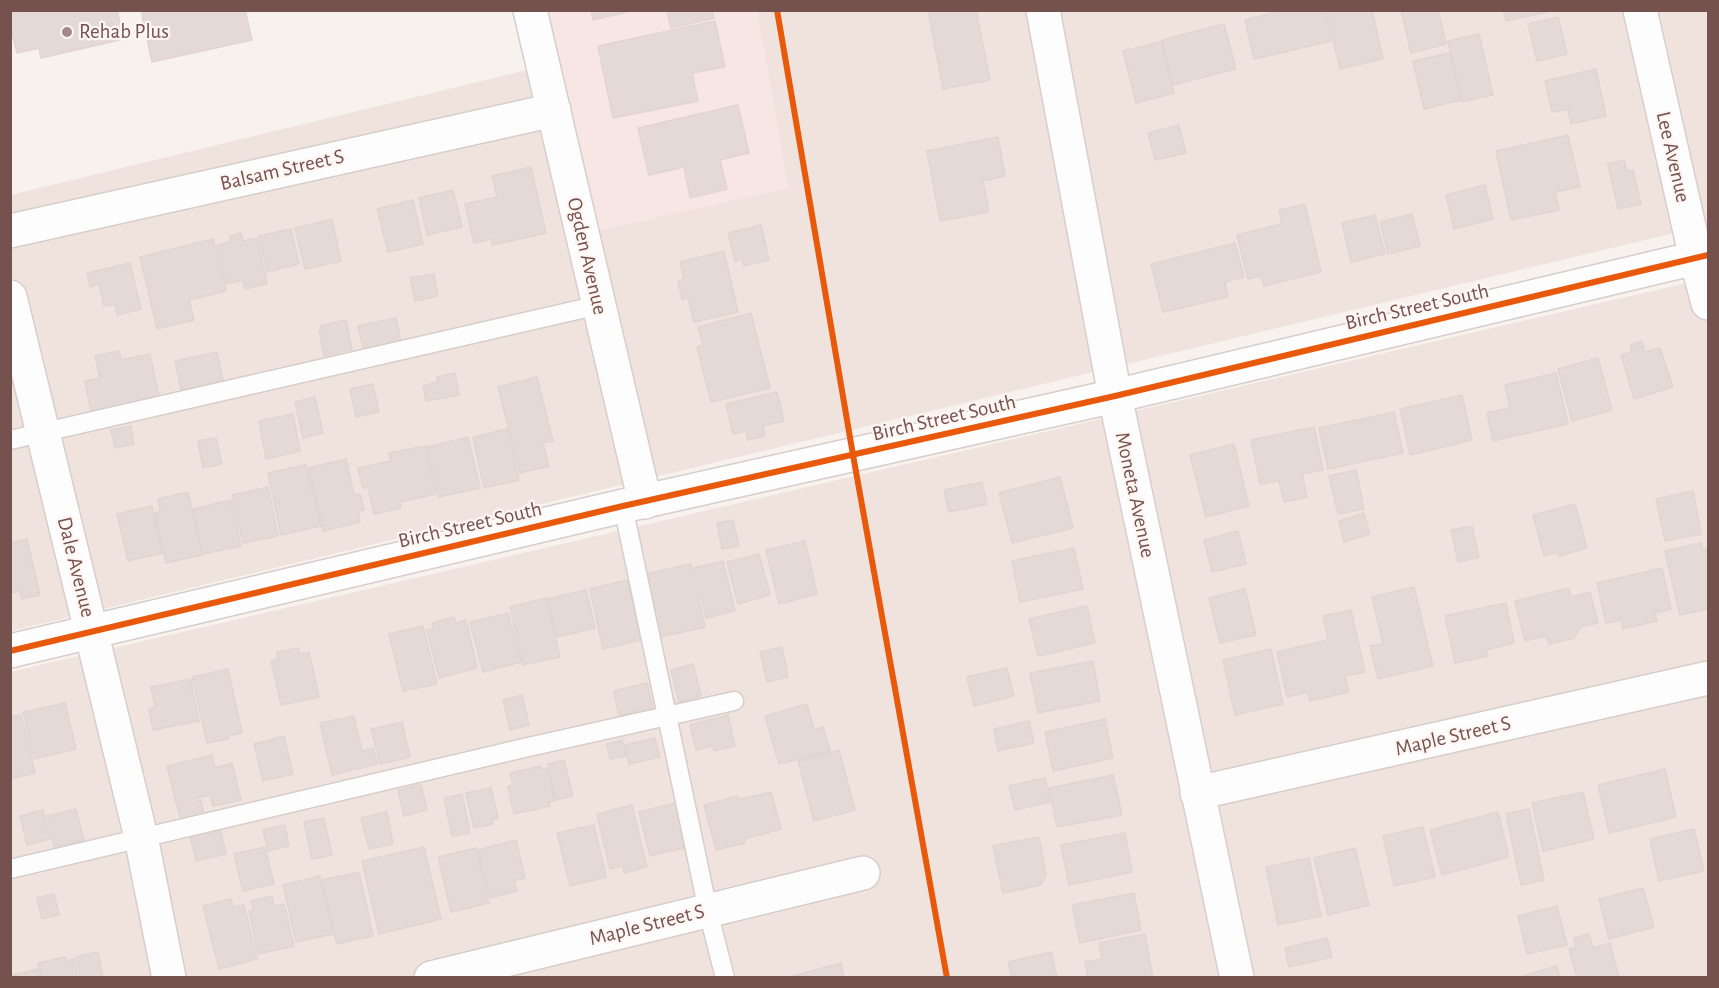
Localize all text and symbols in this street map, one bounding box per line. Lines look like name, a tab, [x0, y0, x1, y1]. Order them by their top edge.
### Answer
place label: Rehab Plus	[79, 19, 169, 45]
marker: Rehab Plus	[60, 25, 74, 39]
street label: Lee Avenue	[1650, 109, 1696, 205]
street label: Balsam Street S	[218, 143, 346, 197]
street label: Ogden Avenue	[561, 195, 613, 317]
street label: Birch Street South	[1343, 278, 1491, 336]
street label: Birch Street South	[870, 389, 1018, 447]
street label: Moneta Avenue	[1109, 430, 1161, 560]
street label: Birch Street South	[396, 496, 544, 554]
street label: Dale Avenue	[51, 514, 101, 620]
street label: Maple Street S	[1393, 710, 1513, 762]
street label: Maple Street S	[587, 899, 707, 951]

